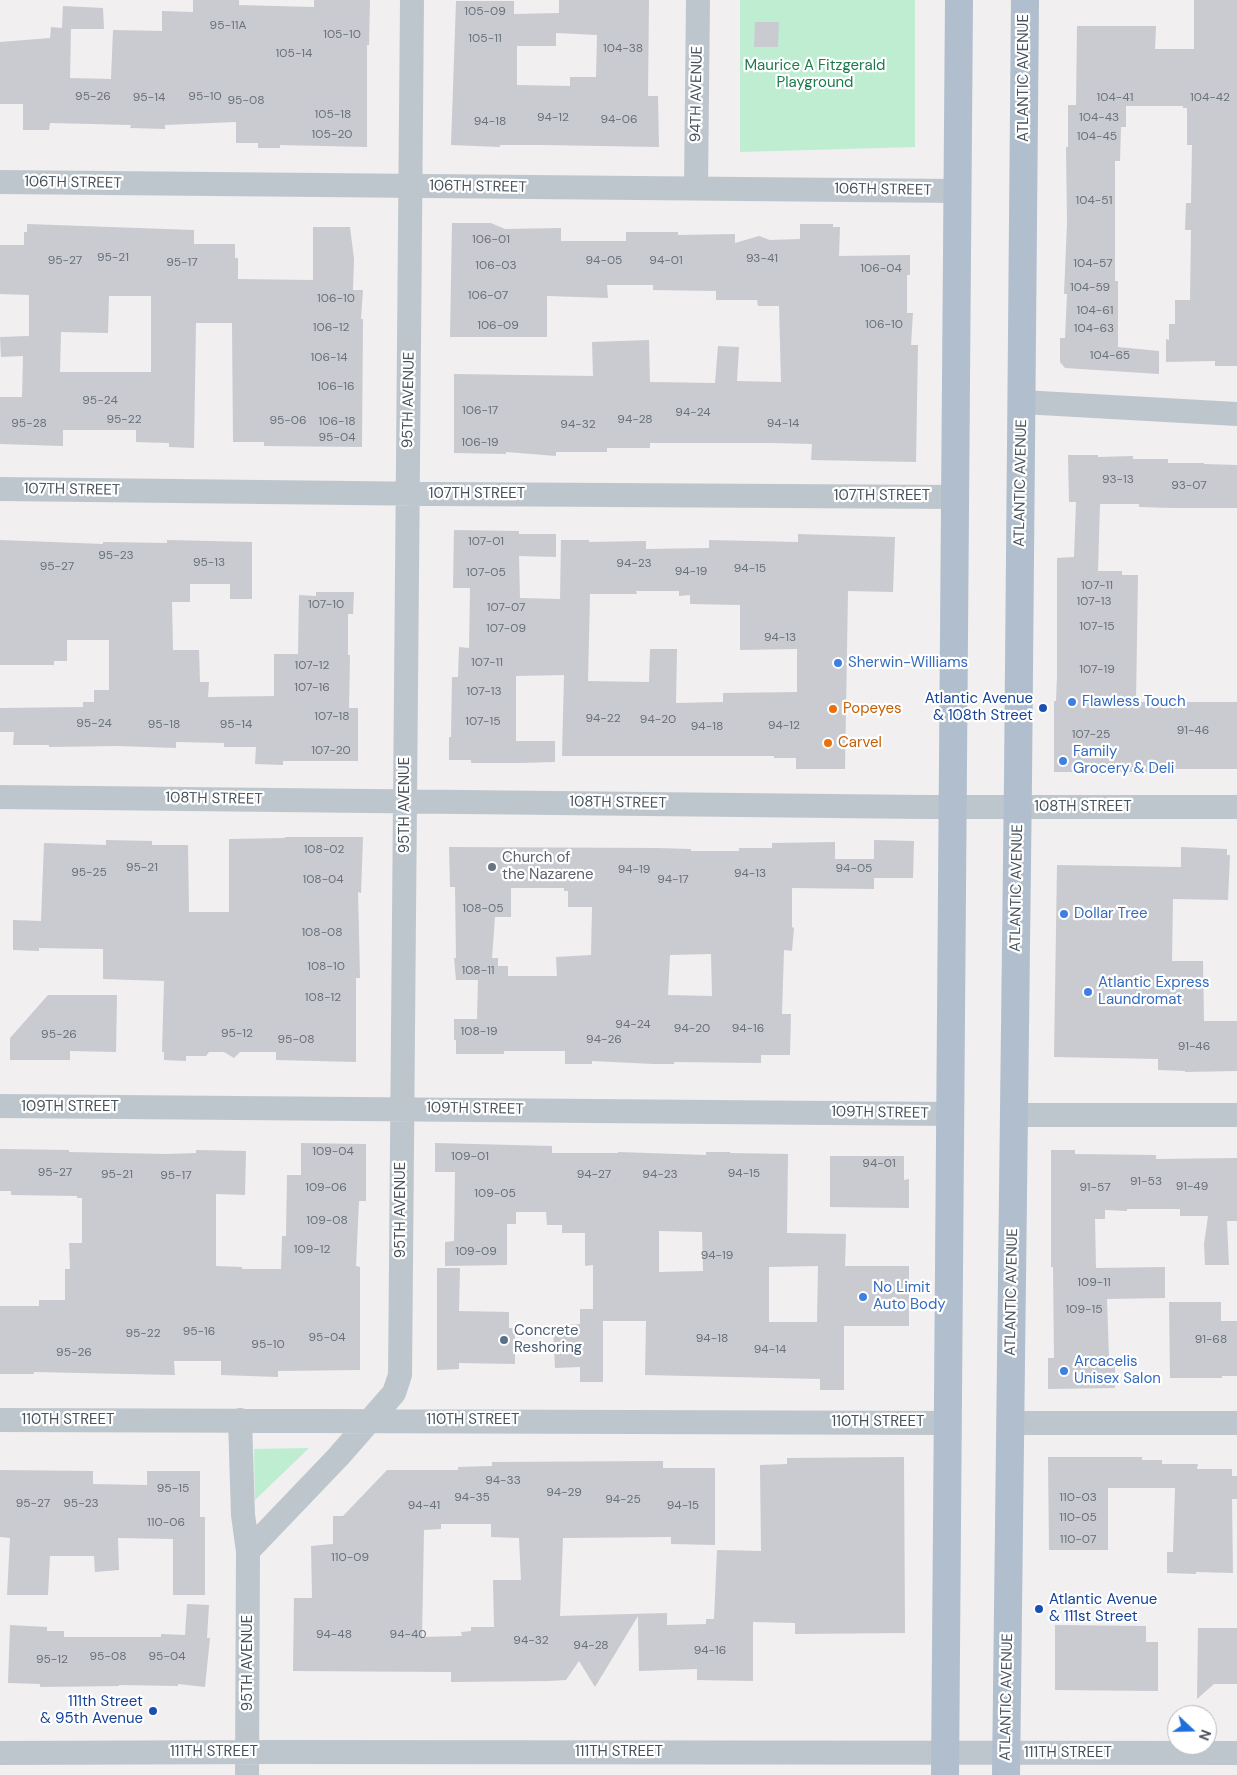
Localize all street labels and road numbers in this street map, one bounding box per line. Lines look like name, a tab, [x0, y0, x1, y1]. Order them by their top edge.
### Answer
street label: ATLANTIC AVENUE	[1015, 14, 1033, 142]
street label: 94TH AVENUE	[687, 46, 707, 142]
street label: 106TH STREET	[24, 173, 122, 193]
street label: 106TH STREET	[429, 177, 527, 197]
street label: 106TH STREET	[834, 180, 932, 200]
street label: 95TH AVENUE	[399, 352, 419, 448]
street label: ATLANTIC AVENUE	[1011, 419, 1031, 547]
street label: 107TH STREET	[24, 480, 120, 500]
street label: 107TH STREET	[429, 485, 525, 503]
street label: 107TH STREET	[834, 487, 930, 505]
street label: 95TH AVENUE	[396, 757, 414, 853]
street label: 108TH STREET	[165, 789, 263, 809]
street label: 108TH STREET	[569, 793, 667, 813]
street label: 108TH STREET	[1034, 798, 1132, 816]
street label: ATLANTIC AVENUE	[1007, 824, 1027, 952]
street label: 109TH STREET	[21, 1098, 119, 1116]
street label: 109TH STREET	[426, 1099, 524, 1119]
street label: 109TH STREET	[831, 1103, 929, 1123]
street label: 95TH AVENUE	[392, 1162, 410, 1258]
street label: ATLANTIC AVENUE	[1002, 1228, 1022, 1356]
street label: 110TH STREET	[22, 1411, 114, 1429]
street label: 110TH STREET	[427, 1411, 519, 1429]
street label: 110TH STREET	[832, 1413, 924, 1431]
street label: 95TH AVENUE	[239, 1615, 257, 1711]
street label: ATLANTIC AVENUE	[997, 1633, 1017, 1761]
street label: 111TH STREET	[170, 1743, 258, 1761]
street label: 111TH STREET	[575, 1743, 663, 1761]
street label: 111TH STREET	[1024, 1744, 1112, 1762]

